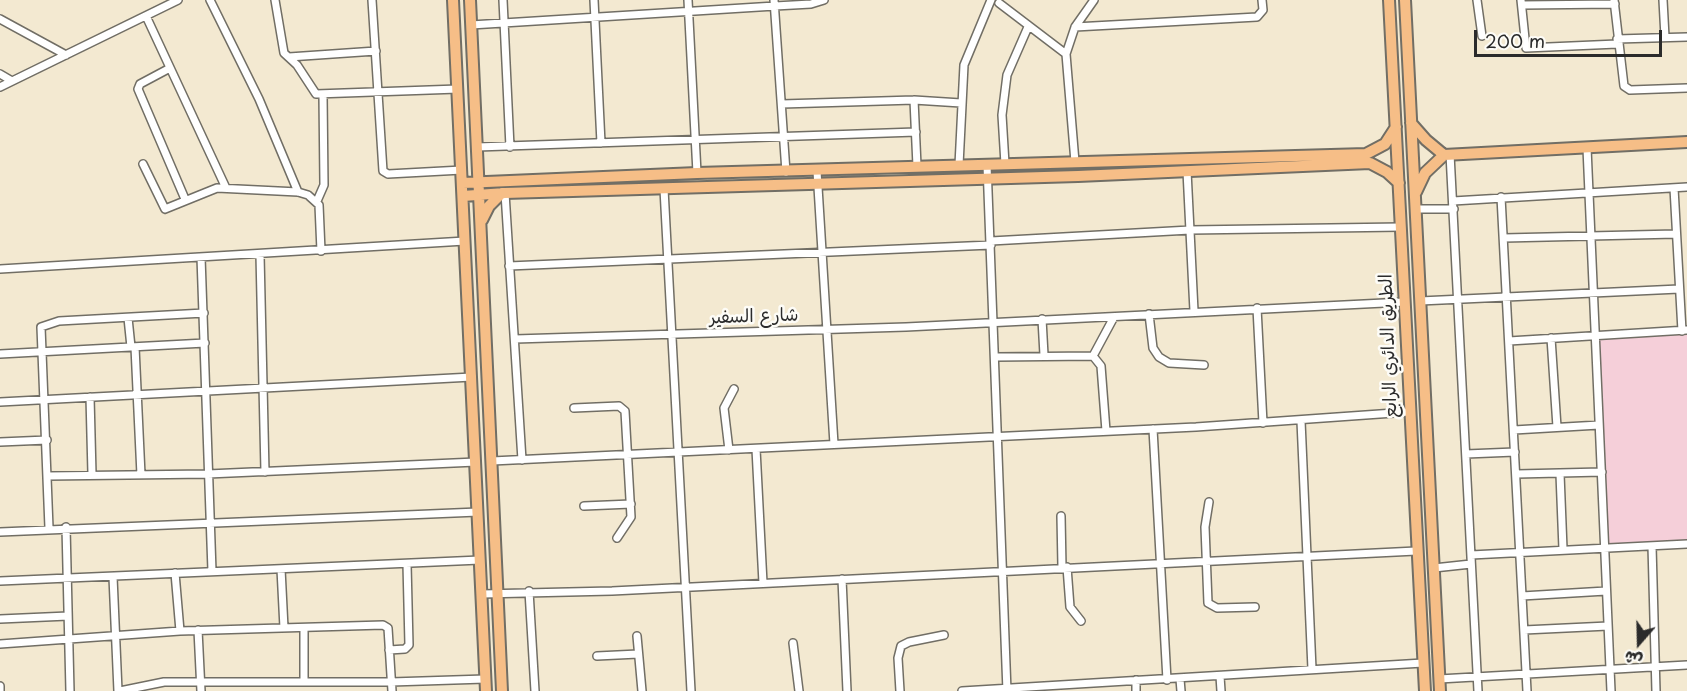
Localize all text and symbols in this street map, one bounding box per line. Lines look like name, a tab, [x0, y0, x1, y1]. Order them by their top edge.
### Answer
scale bar	[1477, 18, 1664, 56]
text: 200 m	[1485, 27, 1545, 54]
street label: الطريق الدائري الرابع	[1376, 274, 1402, 418]
street label: شارع السفير	[709, 305, 799, 329]
north arrow	[1609, 613, 1669, 673]
text: ش	[1620, 646, 1645, 674]

